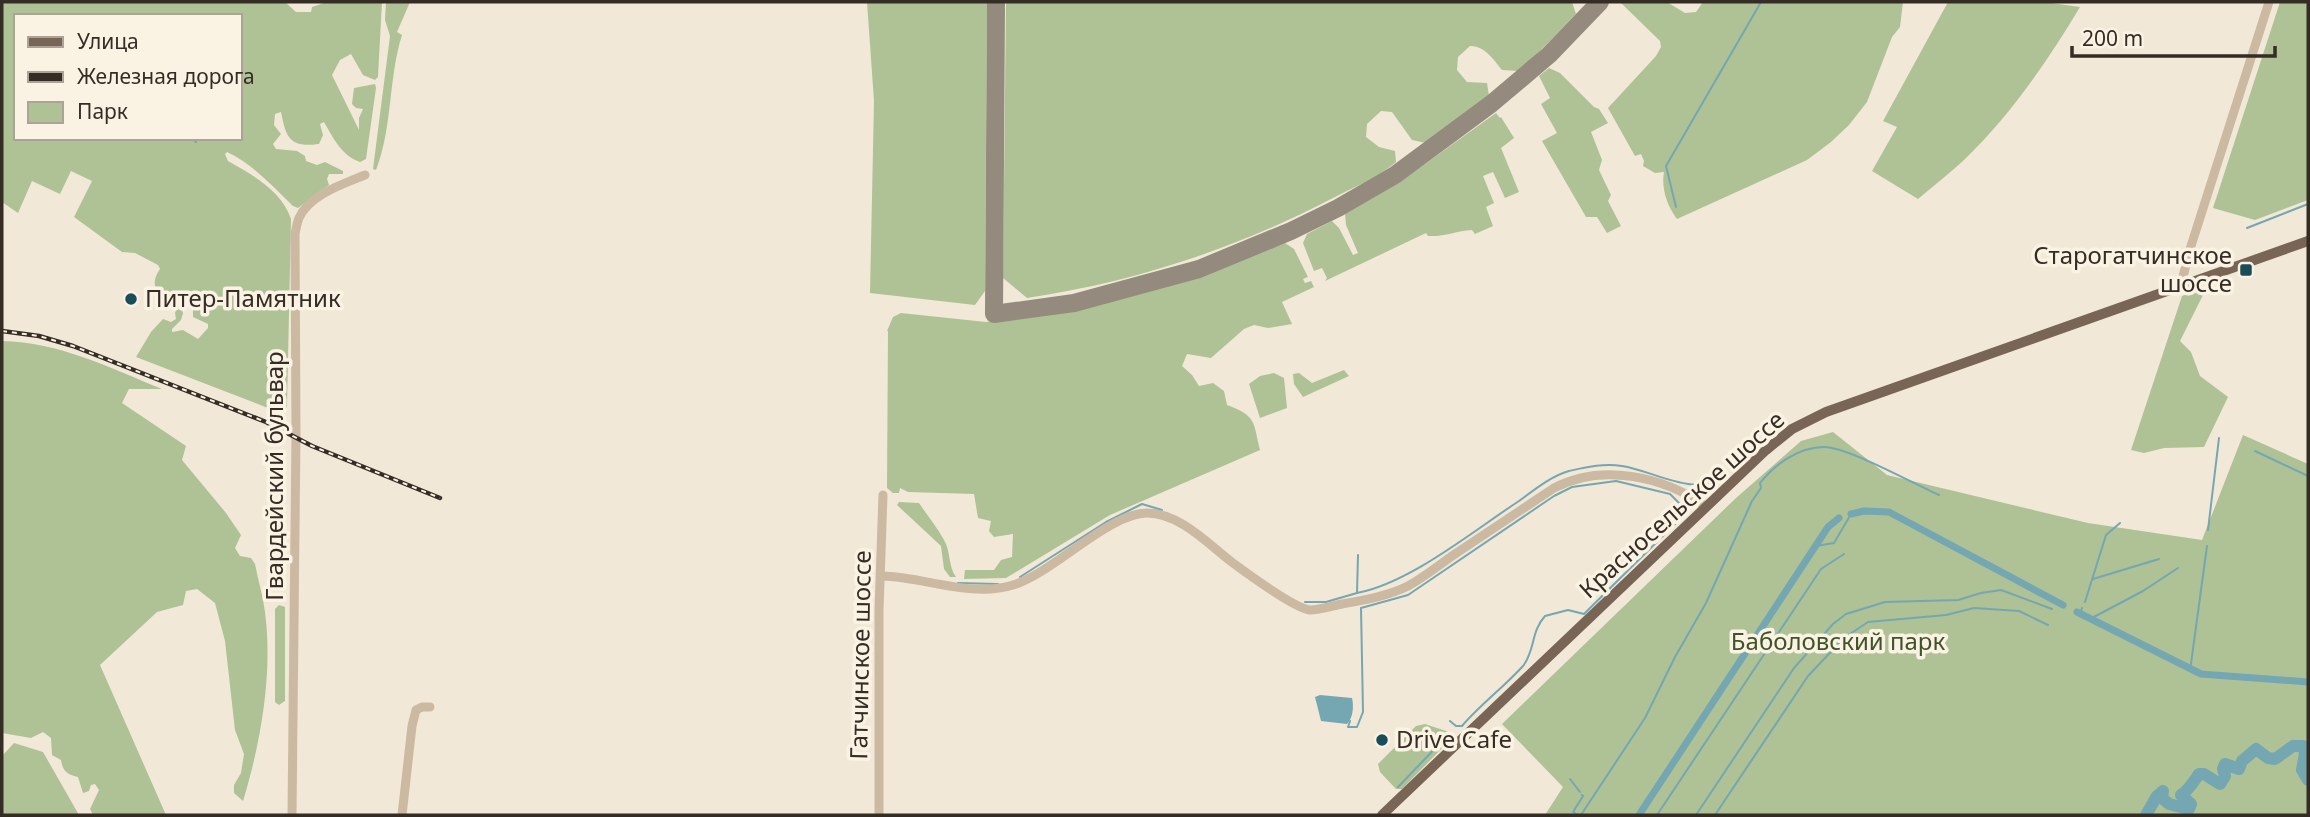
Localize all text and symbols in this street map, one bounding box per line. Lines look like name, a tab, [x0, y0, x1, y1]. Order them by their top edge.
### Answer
legend	[14, 14, 242, 140]
scale bar	[2072, 14, 2275, 58]
text: 200 m	[2082, 24, 2143, 52]
text: Улица	[77, 27, 139, 55]
text: Железная дорога	[77, 62, 255, 90]
text: Парк	[77, 97, 128, 125]
place label: Старогатчинское шоссе	[2033, 238, 2232, 299]
marker: Старогатчинское шоссе	[2238, 262, 2254, 278]
place label: Питер-Памятник	[145, 281, 341, 314]
marker: Питер-Памятник	[123, 291, 139, 307]
street label: Гвардейский бульвар	[257, 351, 290, 601]
street label: Красносельское шоссе	[1571, 403, 1791, 605]
street label: Гатчинское шоссе	[841, 550, 878, 760]
park label: Баболовский парк	[1731, 624, 1945, 657]
place label: Drive Cafe	[1396, 722, 1512, 755]
marker: Drive Cafe	[1374, 732, 1390, 748]

